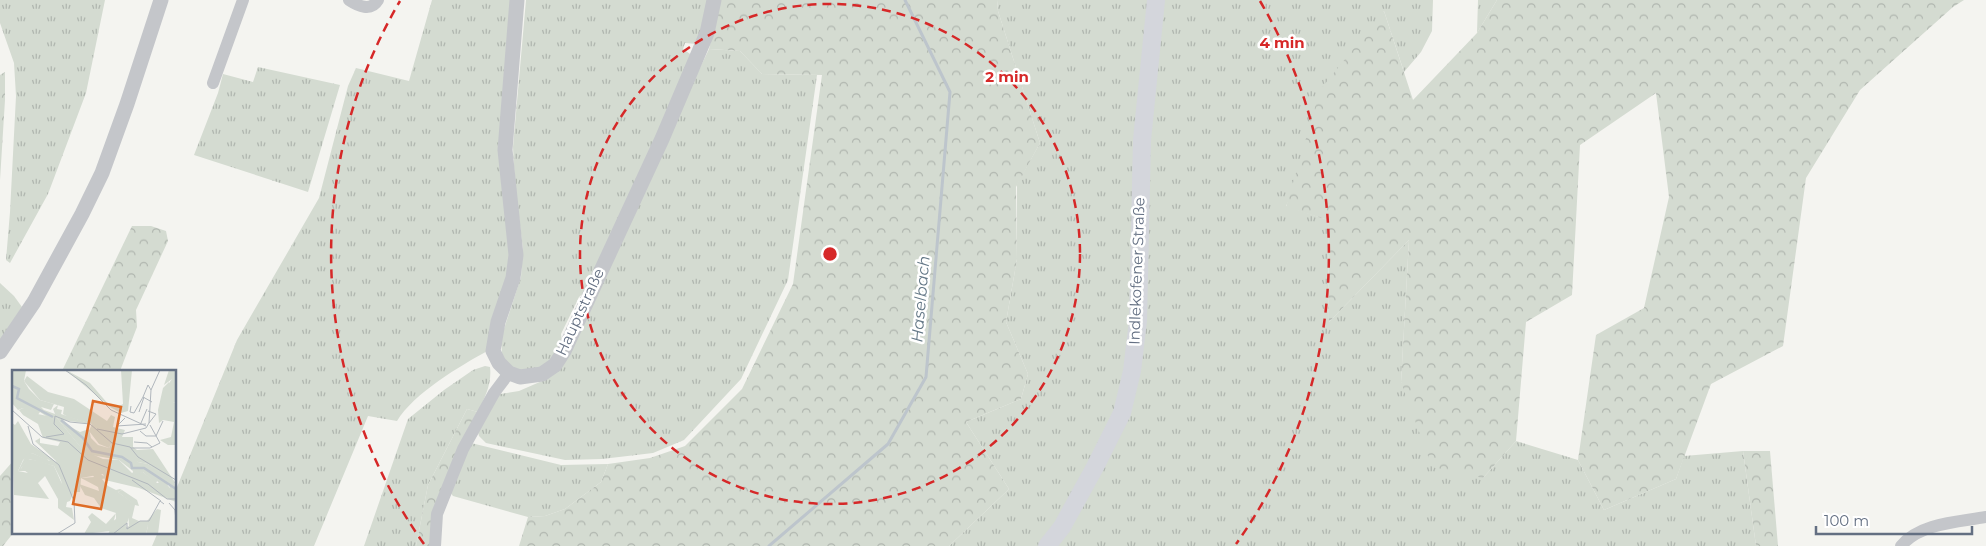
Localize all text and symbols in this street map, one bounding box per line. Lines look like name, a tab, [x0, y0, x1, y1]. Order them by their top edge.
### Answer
text: 4 min	[1259, 33, 1305, 52]
text: 2 min	[985, 67, 1029, 86]
street label: Indlekofener Straße	[1124, 197, 1149, 345]
centre of rings	[821, 245, 839, 263]
water label: Haselbach	[907, 255, 934, 343]
street label: Hauptstraße	[551, 265, 608, 358]
inset map	[12, 370, 176, 534]
scale bar	[1816, 504, 1972, 536]
text: 100 m	[1824, 511, 1869, 530]

